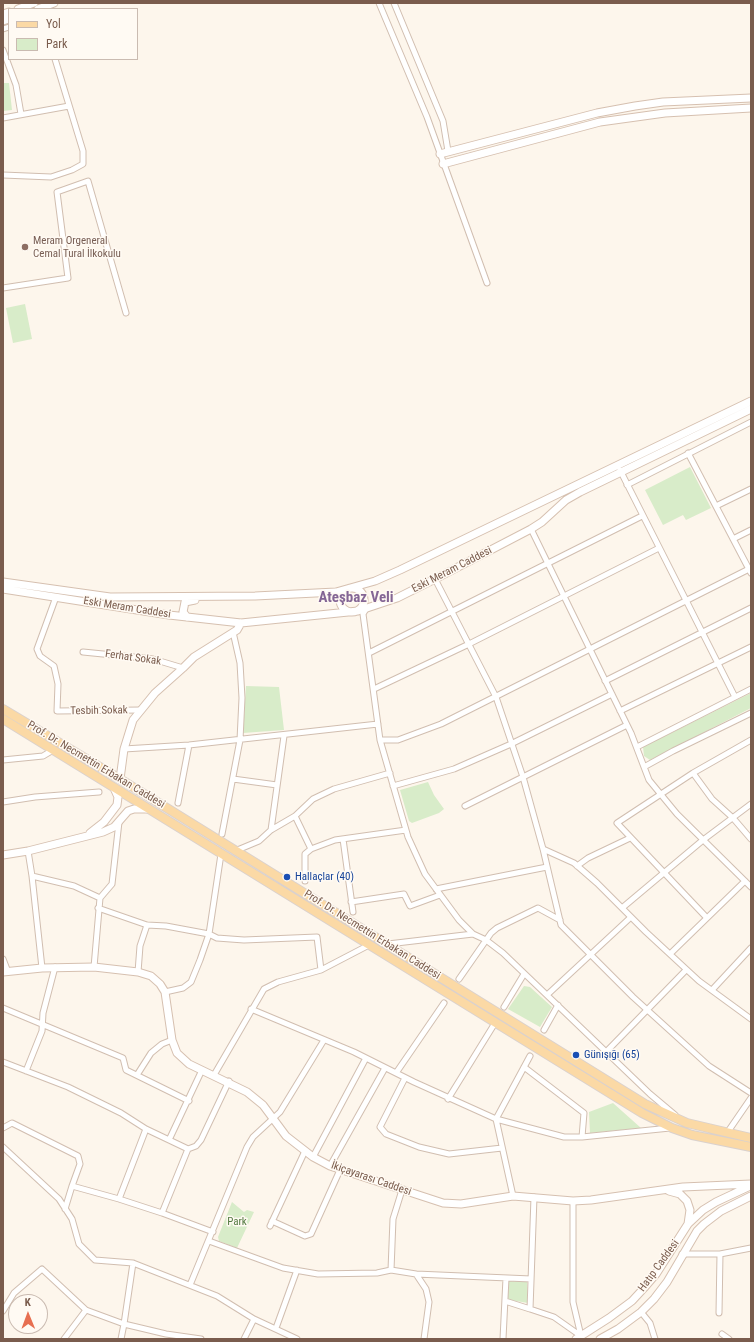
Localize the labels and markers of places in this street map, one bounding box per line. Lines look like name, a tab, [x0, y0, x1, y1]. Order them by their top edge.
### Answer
place label: Meram Orgeneral Cemal Tural İlkokulu	[33, 234, 121, 260]
marker: Meram Orgeneral Cemal Tural İlkokulu	[20, 242, 30, 252]
place label: Hallaçlar (40)	[295, 870, 354, 884]
marker: Hallaçlar (40)	[282, 872, 292, 882]
place label: Günışığı (65)	[584, 1048, 640, 1062]
marker: Günışığı (65)	[571, 1050, 581, 1060]

